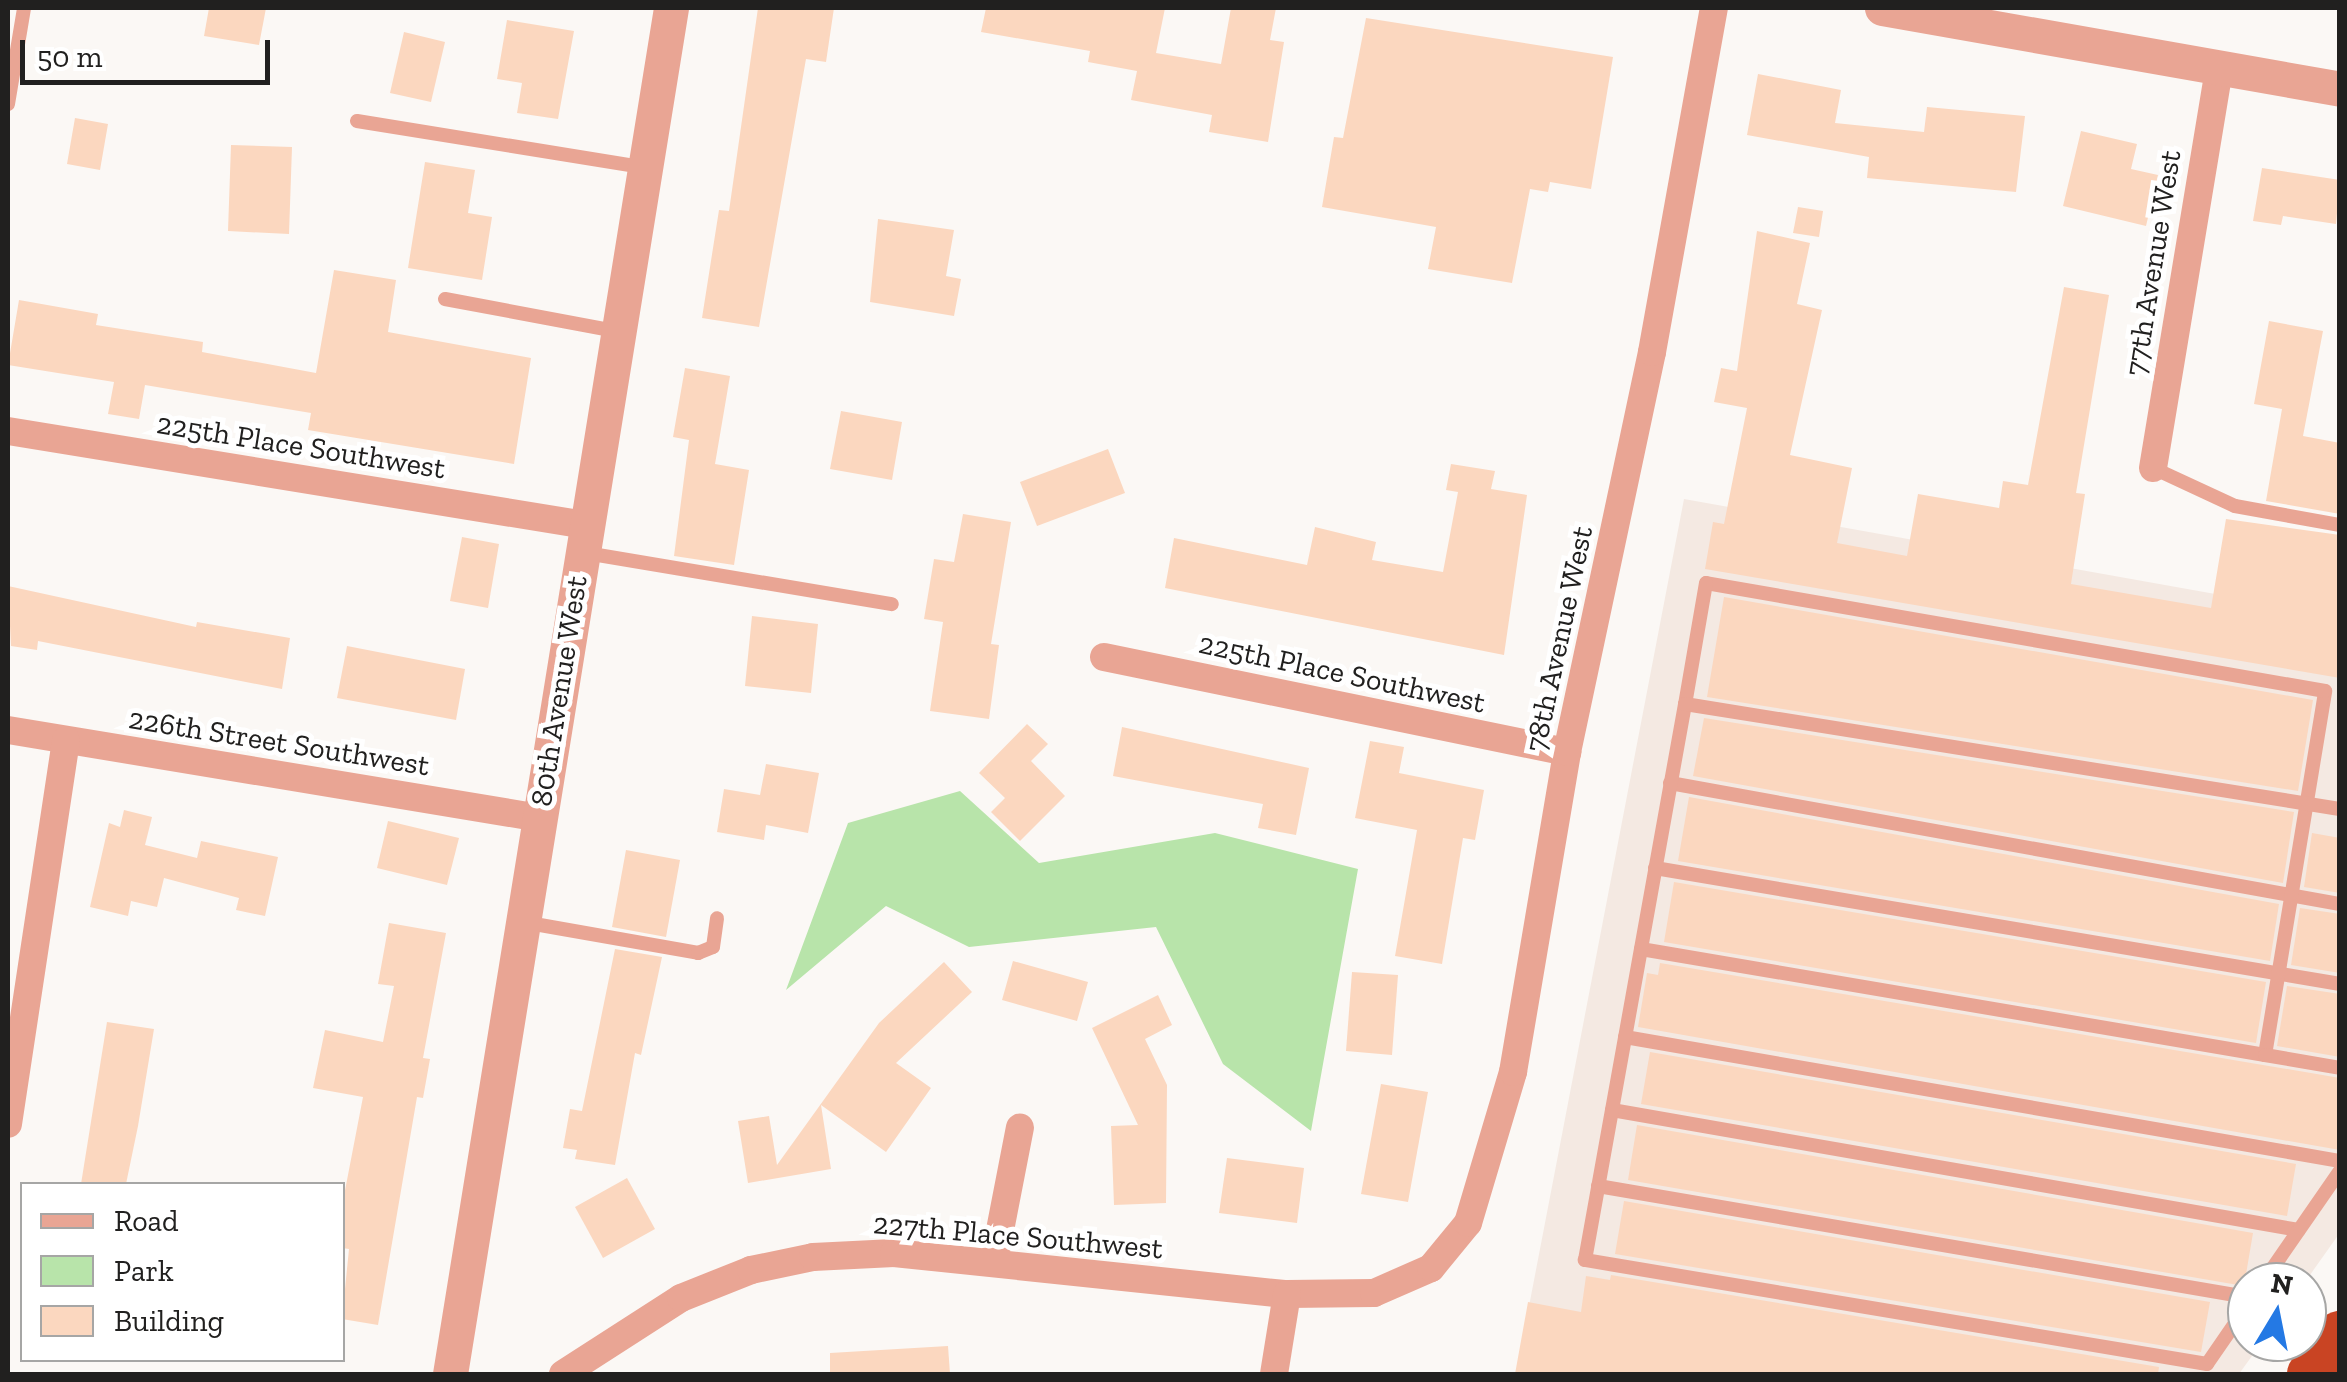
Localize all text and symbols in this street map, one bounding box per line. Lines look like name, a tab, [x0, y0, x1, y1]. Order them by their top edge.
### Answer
scale bar	[25, 20, 275, 82]
text: 50 m	[37, 39, 102, 75]
street label: 77th Avenue West	[2117, 147, 2189, 379]
street label: 225th Place Southwest	[154, 405, 448, 487]
street label: 78th Avenue West	[1517, 522, 1601, 756]
street label: 80th Avenue West	[523, 572, 595, 810]
street label: 225th Place Southwest	[1195, 625, 1489, 721]
street label: 226th Street Southwest	[126, 700, 432, 784]
legend	[20, 1182, 345, 1362]
text: Road	[114, 1203, 179, 1239]
street label: 227th Place Southwest	[872, 1205, 1164, 1267]
text: Park	[114, 1253, 174, 1289]
north arrow	[2227, 1262, 2327, 1362]
text: N	[2269, 1266, 2295, 1302]
text: Building	[114, 1303, 224, 1339]

